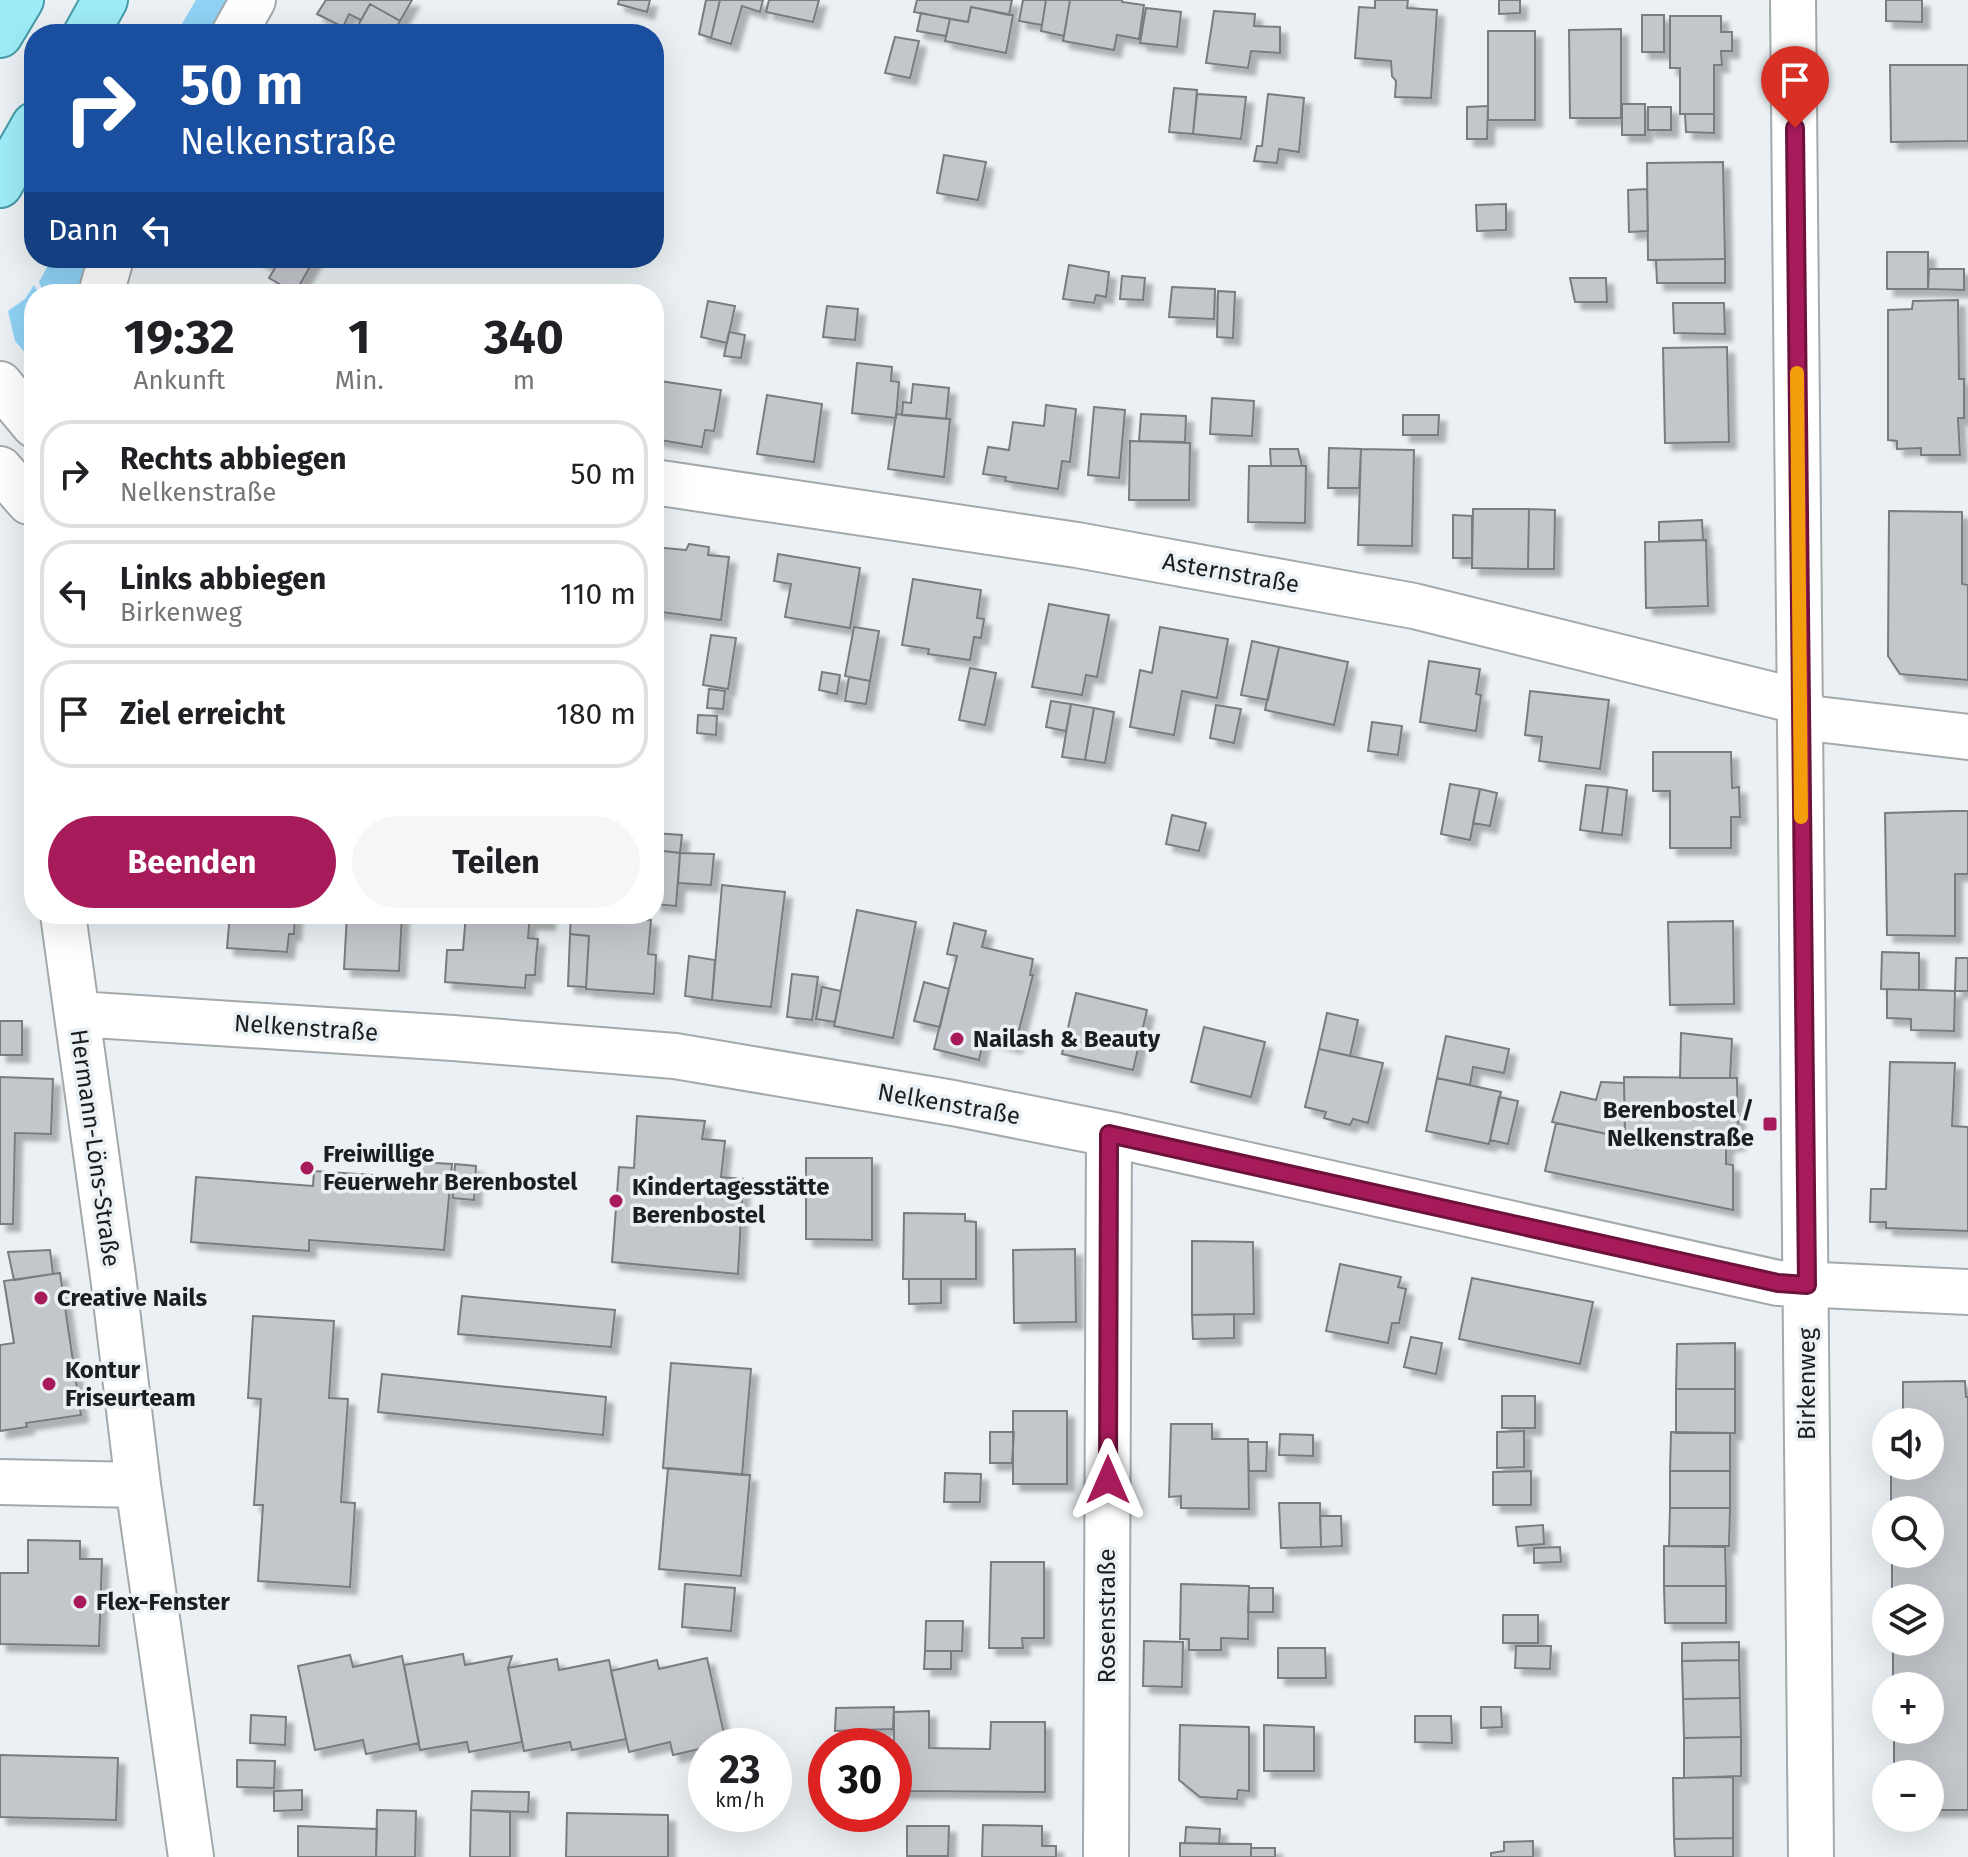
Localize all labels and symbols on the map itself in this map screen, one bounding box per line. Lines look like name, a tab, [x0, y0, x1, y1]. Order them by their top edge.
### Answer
pin	[1761, 46, 1829, 128]
street label: Asternstraße	[1160, 547, 1302, 599]
street label: Nelkenstraße	[233, 1009, 379, 1047]
place label: Nailash & Beauty	[973, 1025, 1161, 1053]
street label: Hermann-Löns-Straße	[64, 1027, 126, 1269]
marker: Nailash & Beauty	[948, 1030, 966, 1048]
street label: Nelkenstraße	[875, 1078, 1023, 1130]
place label: Berenbostel / Nelkenstraße	[1603, 1096, 1754, 1152]
marker: Berenbostel / Nelkenstraße	[1761, 1115, 1779, 1133]
place label: Freiwillige Feuerwehr Berenbostel	[323, 1140, 578, 1196]
marker: Freiwillige Feuerwehr Berenbostel	[298, 1159, 316, 1177]
place label: Kindertagesstätte Berenbostel	[632, 1173, 829, 1229]
marker: Kindertagesstätte Berenbostel	[607, 1192, 625, 1210]
place label: Creative Nails	[57, 1284, 208, 1312]
marker: Creative Nails	[32, 1289, 50, 1307]
street label: Birkenweg	[1793, 1327, 1821, 1440]
place label: Kontur Friseurteam	[65, 1356, 196, 1412]
marker: Kontur Friseurteam	[40, 1375, 58, 1393]
position arrow	[1066, 1438, 1150, 1522]
street label: Rosenstraße	[1093, 1548, 1121, 1684]
place label: Flex-Fenster	[96, 1588, 230, 1616]
marker: Flex-Fenster	[71, 1593, 89, 1611]
speed limit sign: 30	[808, 1728, 912, 1832]

